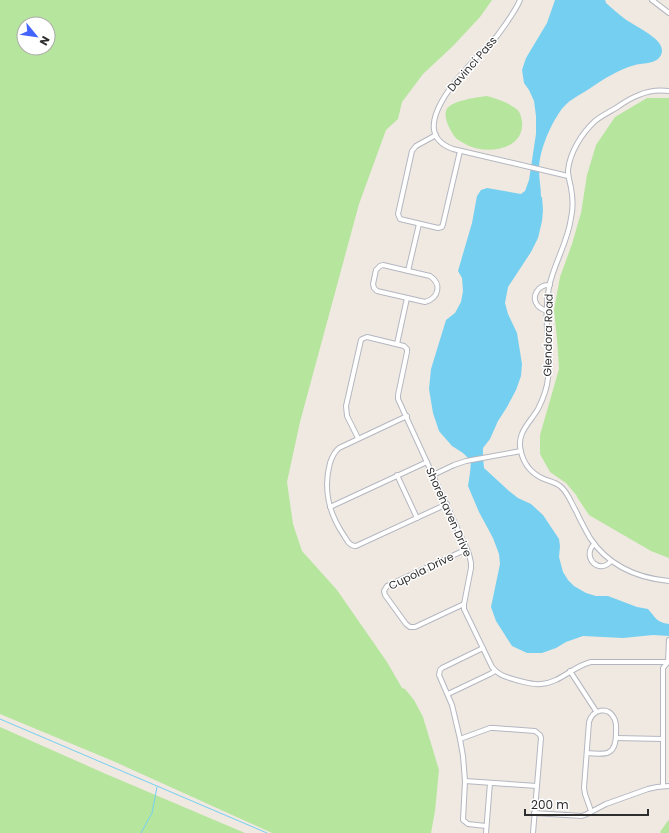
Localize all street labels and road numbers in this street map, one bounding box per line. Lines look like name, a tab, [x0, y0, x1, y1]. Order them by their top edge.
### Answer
street label: Davinci Pass	[443, 33, 501, 95]
street label: Glendora Road	[539, 294, 557, 376]
street label: Shorehaven Drive	[422, 465, 476, 559]
street label: Cupola Drive	[386, 548, 456, 594]

